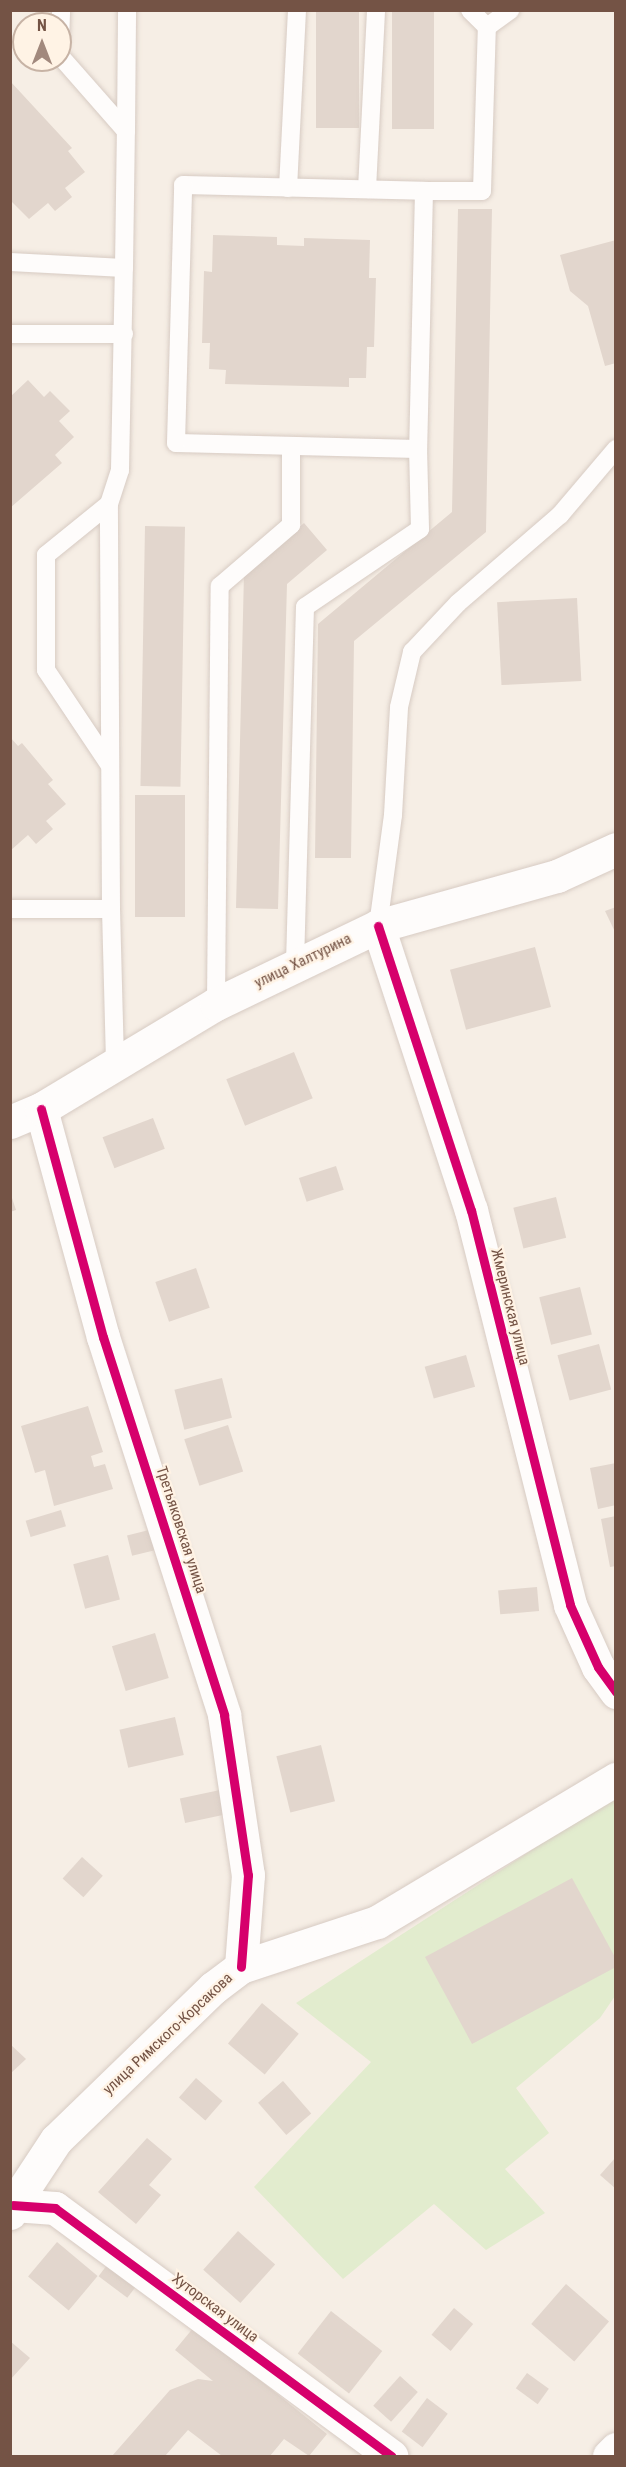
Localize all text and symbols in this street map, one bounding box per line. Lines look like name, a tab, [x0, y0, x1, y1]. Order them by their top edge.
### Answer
north arrow	[12, 12, 72, 72]
text: N	[37, 16, 47, 35]
street label: улица Халтурина	[252, 930, 354, 992]
street label: Жмеринская улица	[487, 1247, 533, 1367]
street label: Третьяковская улица	[152, 1464, 210, 1596]
street label: улица Римского-Корсакова	[100, 1969, 236, 2099]
street label: Хуторская улица	[168, 2270, 262, 2346]

